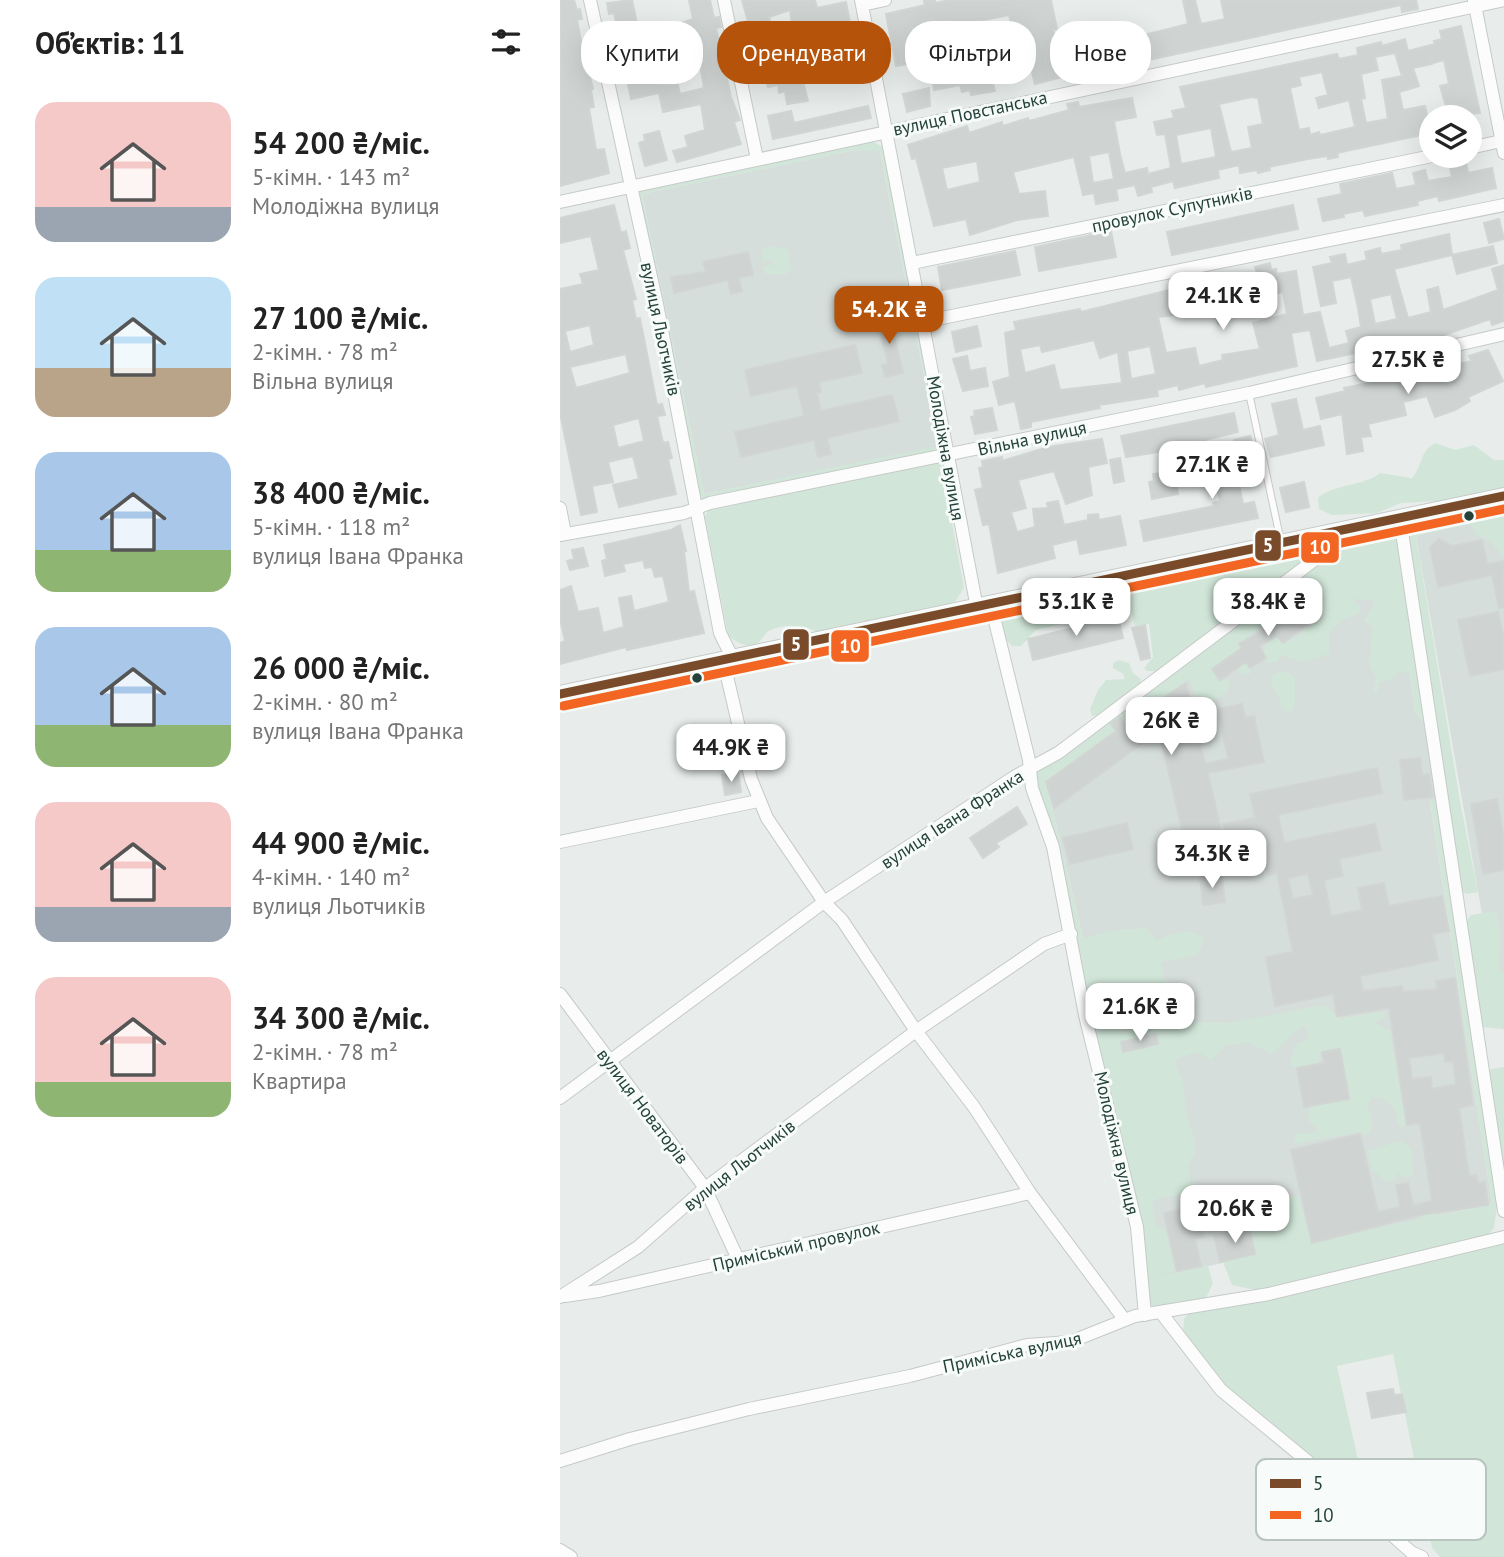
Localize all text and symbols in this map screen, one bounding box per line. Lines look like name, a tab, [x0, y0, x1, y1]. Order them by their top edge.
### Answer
chip: Купити	[581, 21, 703, 84]
chip: Орендувати	[717, 21, 891, 84]
chip: Фільтри	[905, 21, 1036, 84]
chip: Нове	[1050, 21, 1151, 84]
text: Об’єктів: 11	[35, 23, 185, 62]
icon: filters	[487, 23, 525, 61]
street label: вулиця Повстанська	[891, 85, 1049, 141]
map controls	[1419, 105, 1482, 168]
button: layers	[1419, 105, 1482, 168]
text: 54 200 ₴/міс.	[252, 123, 430, 162]
icon: home	[91, 130, 175, 214]
text: 5-кімн. · 143 m²	[252, 162, 410, 191]
street label: провулок Супутників	[1089, 181, 1255, 237]
text: Молодіжна вулиця	[252, 191, 439, 220]
street label: вулиця Льотчиків	[636, 260, 686, 398]
pin: 24.1K ₴	[1158, 272, 1288, 332]
text: 24.1K ₴	[1184, 280, 1262, 309]
pin: 54.2K ₴	[824, 286, 954, 346]
text: 54.2K ₴	[850, 294, 928, 323]
text: 27 100 ₴/міс.	[252, 298, 428, 337]
icon: home	[91, 305, 175, 389]
pin: 27.5K ₴	[1343, 336, 1473, 396]
text: 2-кімн. · 78 m²	[252, 337, 398, 366]
text: 27.5K ₴	[1371, 344, 1445, 373]
text: Вільна вулиця	[252, 366, 393, 395]
street label: Молодіжна вулиця	[922, 374, 970, 522]
street label: Вільна вулиця	[976, 415, 1088, 461]
pin: 27.1K ₴	[1147, 442, 1277, 501]
text: 27.1K ₴	[1175, 449, 1249, 478]
text: 38 400 ₴/міс.	[252, 473, 430, 512]
icon: home	[91, 480, 175, 564]
unlabelled marker	[1462, 509, 1476, 523]
text: 5-кімн. · 118 m²	[252, 512, 410, 541]
line badge: 5	[1254, 529, 1282, 562]
line badge: 10	[1300, 531, 1340, 564]
text: 5	[1263, 533, 1273, 557]
text: 10	[1309, 535, 1331, 559]
text: вулиця Івана Франка	[252, 541, 464, 570]
pin: 53.1K ₴	[1011, 578, 1141, 638]
pin: 38.4K ₴	[1203, 578, 1333, 638]
text: 53.1K ₴	[1037, 586, 1115, 615]
text: 38.4K ₴	[1229, 586, 1307, 615]
line badge: 5	[782, 628, 810, 661]
line badge: 10	[830, 629, 870, 663]
text: 5	[791, 632, 801, 656]
text: 10	[839, 634, 861, 658]
text: 26 000 ₴/міс.	[252, 648, 430, 687]
icon: home	[91, 655, 175, 739]
unlabelled marker	[690, 671, 704, 685]
text: 2-кімн. · 80 m²	[252, 687, 398, 716]
pin: 26K ₴	[1122, 698, 1220, 757]
text: 26K ₴	[1142, 705, 1200, 734]
text: вулиця Івана Франка	[252, 716, 464, 745]
pin: 44.9K ₴	[666, 724, 796, 784]
text: 44.9K ₴	[692, 732, 770, 761]
street label: вулиця Івана Франка	[876, 764, 1028, 874]
text: 44 900 ₴/міс.	[252, 823, 430, 862]
icon: home	[91, 830, 175, 914]
pin: 34.3K ₴	[1147, 830, 1277, 890]
text: 34.3K ₴	[1173, 838, 1251, 867]
text: 4-кімн. · 140 m²	[252, 862, 410, 891]
text: вулиця Льотчиків	[252, 891, 426, 920]
pin: 21.6K ₴	[1075, 984, 1205, 1043]
text: 21.6K ₴	[1101, 991, 1179, 1020]
text: 34 300 ₴/міс.	[252, 998, 430, 1037]
icon: home	[91, 1005, 175, 1089]
text: 2-кімн. · 78 m²	[252, 1037, 398, 1066]
street label: вулиця Новаторів	[592, 1044, 694, 1168]
text: Квартира	[252, 1066, 347, 1095]
street label: Молодіжна вулиця	[1089, 1069, 1145, 1217]
street label: вулиця Льотчиків	[678, 1114, 800, 1216]
pin: 20.6K ₴	[1170, 1186, 1300, 1245]
text: 20.6K ₴	[1196, 1193, 1274, 1222]
street label: Приміський провулок	[710, 1215, 882, 1276]
street label: Приміська вулиця	[941, 1326, 1083, 1378]
legend	[1256, 1459, 1486, 1540]
text: 5	[1313, 1471, 1323, 1495]
text: 10	[1313, 1503, 1334, 1527]

